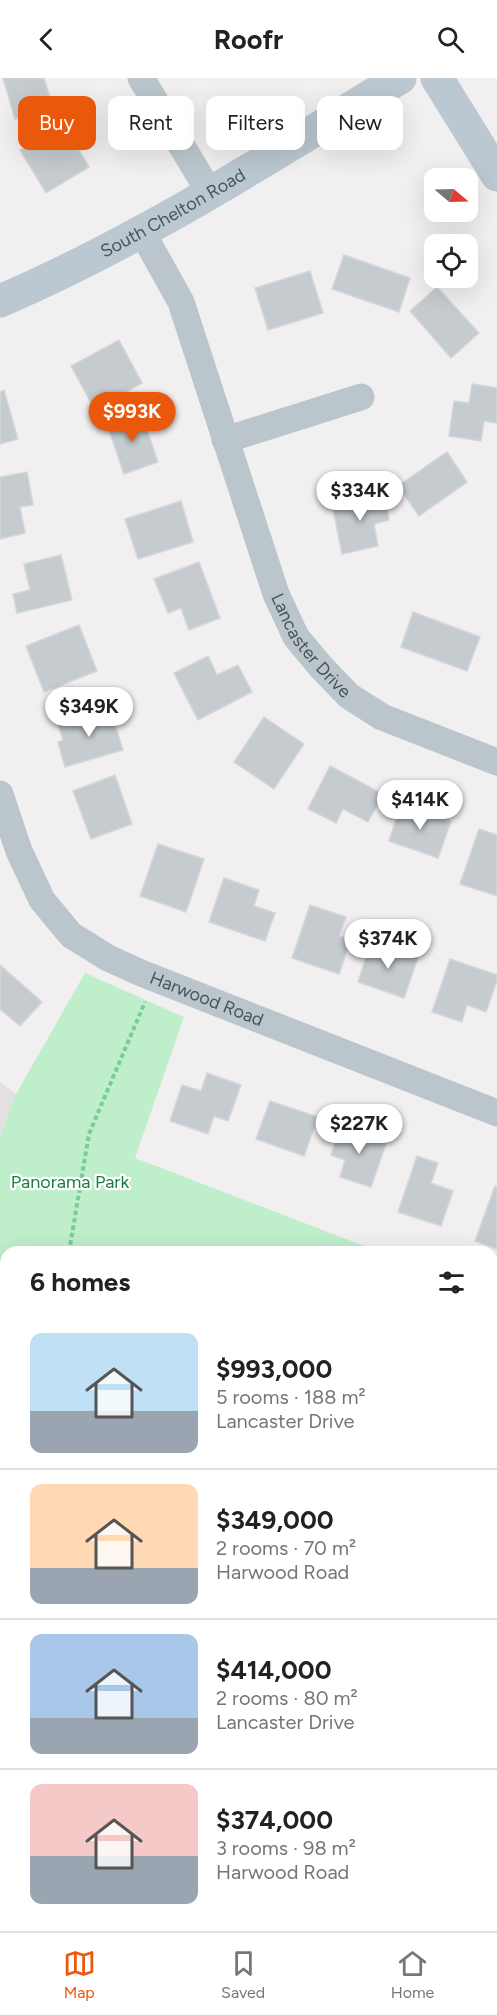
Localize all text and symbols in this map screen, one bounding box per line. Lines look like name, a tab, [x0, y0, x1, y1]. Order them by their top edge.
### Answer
icon: back	[30, 23, 63, 56]
text: Roofr	[214, 23, 283, 56]
icon: search	[434, 23, 467, 56]
chip: Buy	[18, 96, 96, 150]
chip: Rent	[108, 96, 194, 150]
chip: Filters	[206, 96, 305, 150]
chip: New	[317, 96, 403, 150]
street label: South Chelton Road	[97, 164, 249, 263]
north arrow	[424, 168, 478, 222]
map controls	[424, 168, 478, 288]
button: locate	[424, 234, 478, 288]
pin: $993K	[90, 392, 174, 443]
text: $993K	[103, 399, 161, 423]
pin: $334K	[318, 471, 402, 522]
text: $334K	[330, 478, 390, 502]
street label: Lancaster Drive	[266, 590, 356, 703]
pin: $349K	[47, 687, 131, 738]
text: $349K	[59, 694, 119, 718]
pin: $414K	[378, 780, 462, 831]
text: $414K	[391, 787, 449, 811]
pin: $374K	[346, 919, 430, 970]
text: $374K	[358, 926, 418, 950]
street label: Harwood Road	[147, 967, 267, 1031]
pin: $227K	[317, 1104, 401, 1155]
text: $227K	[330, 1111, 388, 1135]
park label: Panorama Park	[11, 1171, 129, 1193]
text: 6 homes	[30, 1266, 130, 1298]
icon: filters	[435, 1266, 468, 1299]
text: $993,000	[216, 1353, 332, 1385]
icon: home	[78, 1357, 150, 1429]
text: 5 rooms · 188 m²	[216, 1385, 366, 1409]
text: Lancaster Drive	[216, 1409, 354, 1433]
text: $349,000	[216, 1504, 334, 1536]
icon: home	[78, 1508, 150, 1580]
text: 2 rooms · 70 m²	[216, 1536, 356, 1560]
text: Harwood Road	[216, 1560, 349, 1584]
text: $414,000	[216, 1654, 332, 1686]
icon: home	[78, 1658, 150, 1730]
text: 2 rooms · 80 m²	[216, 1686, 358, 1710]
text: Lancaster Drive	[216, 1710, 354, 1734]
text: $374,000	[216, 1804, 333, 1836]
icon: home	[78, 1808, 150, 1880]
text: 3 rooms · 98 m²	[216, 1836, 356, 1860]
text: Harwood Road	[216, 1860, 349, 1884]
tab: Map	[63, 1947, 96, 2002]
tab: Saved	[221, 1947, 265, 2002]
tab: Home	[391, 1947, 434, 2002]

